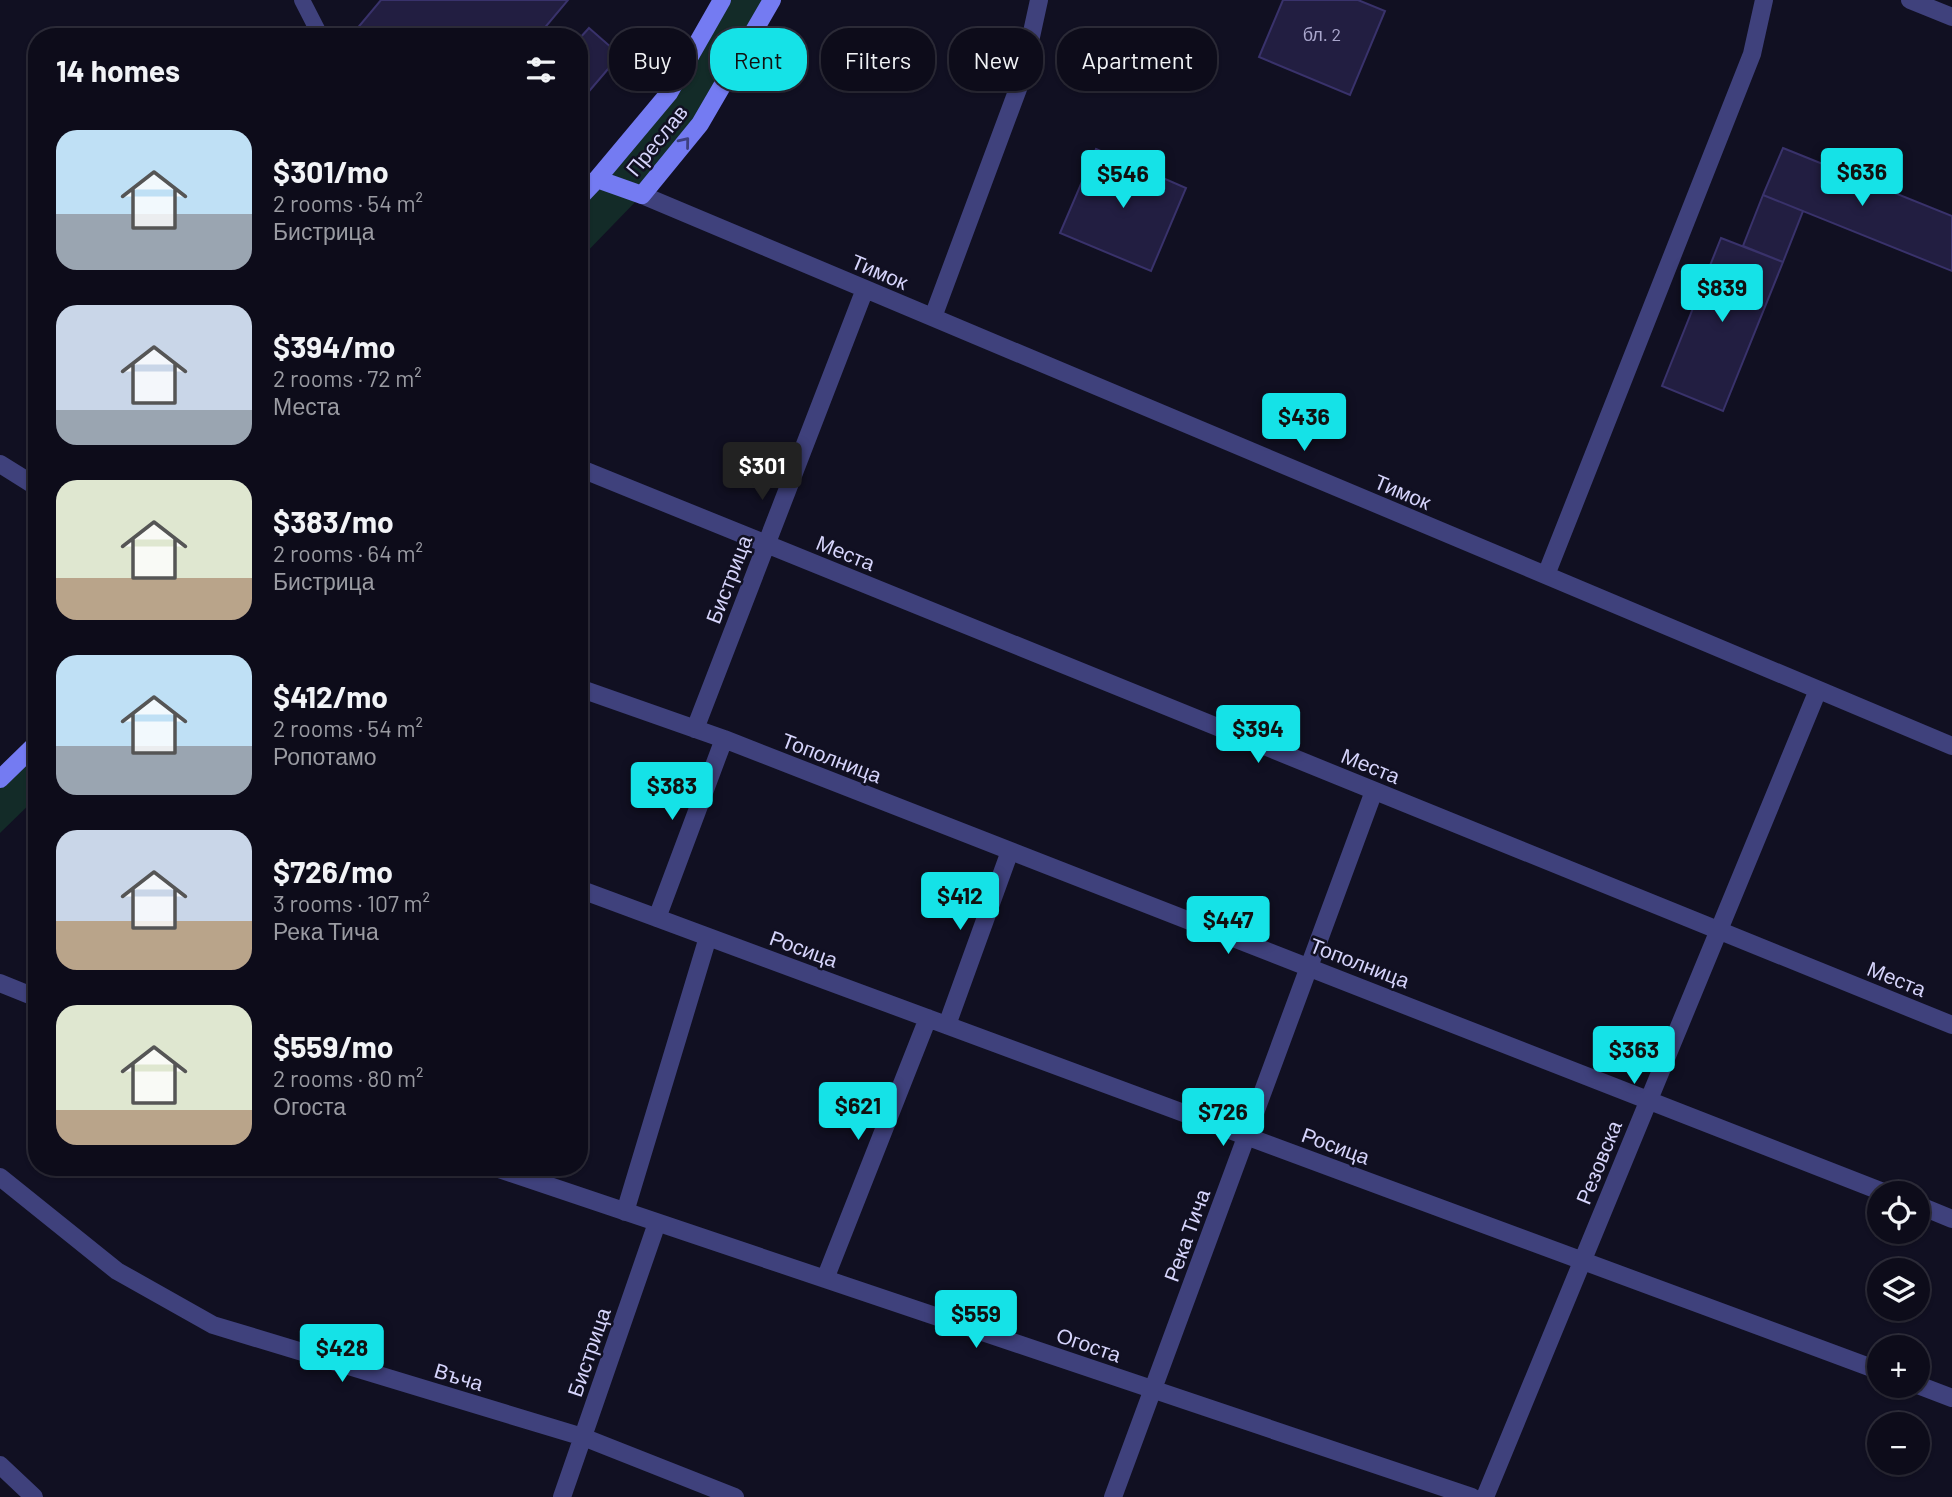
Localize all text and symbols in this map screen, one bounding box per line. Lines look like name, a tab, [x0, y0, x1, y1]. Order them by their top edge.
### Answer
house number: бл. 2	[1303, 23, 1341, 45]
chip: Buy	[609, 28, 696, 91]
chip: Rent	[710, 28, 807, 91]
chip: Filters	[821, 28, 935, 91]
chip: New	[949, 28, 1043, 91]
chip: Apartment	[1057, 28, 1217, 91]
icon: filters	[522, 51, 560, 89]
text: 14 homes	[56, 52, 180, 88]
street label: Преслав	[620, 99, 692, 181]
one-way arrow	[677, 138, 689, 151]
pin: $636	[1821, 148, 1903, 208]
pin: $546	[1082, 150, 1164, 210]
text: $301/mo	[273, 153, 389, 189]
text: $636	[1837, 157, 1887, 185]
icon: home	[112, 158, 196, 242]
text: $546	[1097, 159, 1149, 187]
text: 2 rooms · 54 m²	[273, 189, 423, 217]
text: Бистрица	[273, 217, 375, 245]
street label: Тимок	[848, 248, 913, 294]
pin: $839	[1681, 264, 1763, 324]
text: $839	[1697, 273, 1747, 301]
text: $394/mo	[273, 328, 395, 364]
icon: home	[112, 333, 196, 417]
text: 2 rooms · 72 m²	[273, 364, 422, 392]
text: Места	[273, 392, 340, 420]
pin: $436	[1263, 393, 1345, 453]
text: $436	[1278, 402, 1330, 430]
pin: $301	[721, 442, 803, 502]
text: $301	[739, 451, 785, 479]
street label: Тимок	[1371, 468, 1436, 514]
text: $383/mo	[273, 503, 394, 539]
icon: home	[112, 508, 196, 592]
street label: Места	[813, 529, 879, 575]
street label: Бистрица	[700, 531, 756, 627]
text: 2 rooms · 64 m²	[273, 539, 423, 567]
text: Бистрица	[273, 567, 375, 595]
text: $412/mo	[273, 678, 388, 714]
icon: home	[112, 683, 196, 767]
pin: $394	[1217, 706, 1299, 765]
text: 2 rooms · 54 m²	[273, 714, 423, 742]
text: $394	[1232, 714, 1284, 742]
street label: Тополница	[779, 727, 886, 788]
text: Ропотамо	[273, 742, 377, 770]
street label: Места	[1338, 742, 1404, 788]
pin: $383	[631, 762, 713, 822]
text: $383	[647, 771, 697, 799]
text: $726/mo	[273, 853, 393, 889]
icon: home	[112, 858, 196, 942]
pin: $412	[919, 872, 1001, 932]
text: $412	[937, 881, 983, 909]
text: 3 rooms · 107 m²	[273, 889, 430, 917]
pin: $447	[1187, 897, 1269, 956]
text: $447	[1203, 905, 1253, 933]
text: Река Тича	[273, 917, 379, 945]
street label: Росица	[767, 924, 842, 972]
street label: Тополница	[1307, 932, 1414, 993]
street label: Места	[1864, 955, 1930, 1001]
pin: $363	[1593, 1026, 1675, 1086]
text: $559/mo	[273, 1028, 393, 1064]
icon: home	[112, 1033, 196, 1117]
text: $363	[1609, 1035, 1659, 1063]
text: 2 rooms · 80 m²	[273, 1064, 423, 1092]
pin: $621	[817, 1082, 899, 1142]
pin: $726	[1182, 1088, 1264, 1148]
text: $621	[835, 1091, 881, 1119]
text: Огоста	[273, 1092, 346, 1120]
text: $726	[1198, 1097, 1248, 1125]
street label: Резовска	[1570, 1116, 1626, 1208]
street label: Росица	[1299, 1121, 1374, 1169]
map controls	[1867, 1181, 1930, 1475]
button: locate	[1867, 1181, 1930, 1244]
street label: Река Тича	[1158, 1185, 1214, 1285]
button: layers	[1867, 1258, 1930, 1321]
pin: $559	[935, 1290, 1017, 1350]
text: $559	[951, 1299, 1001, 1327]
street label: Бистрица	[561, 1304, 615, 1400]
street label: Огоста	[1053, 1321, 1125, 1367]
pin: $428	[301, 1324, 383, 1384]
text: $428	[316, 1333, 368, 1361]
button: +	[1867, 1335, 1930, 1398]
street label: Въча	[432, 1357, 487, 1395]
button: −	[1867, 1412, 1930, 1475]

